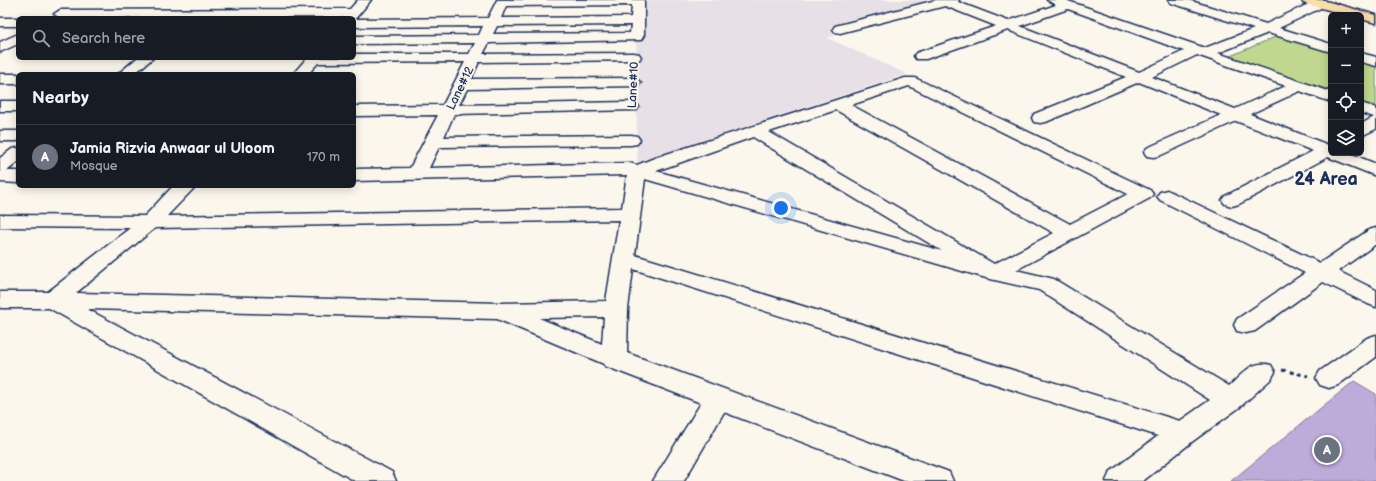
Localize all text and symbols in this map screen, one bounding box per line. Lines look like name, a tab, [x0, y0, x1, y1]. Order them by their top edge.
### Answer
map controls	[1328, 12, 1364, 156]
button: +	[1328, 12, 1364, 48]
search box	[16, 16, 356, 60]
icon: search	[30, 27, 52, 49]
text: Search here	[62, 29, 145, 48]
button: −	[1328, 48, 1364, 84]
street label: Lane#10	[625, 61, 642, 109]
street label: Lane#12	[443, 64, 477, 112]
button: locate	[1328, 84, 1364, 120]
text: Nearby	[32, 88, 89, 108]
button: layers	[1328, 120, 1364, 156]
text: Jamia Rizvia Anwaar ul Uloom	[70, 139, 275, 158]
text: A	[41, 149, 49, 165]
text: 170 m	[307, 149, 340, 165]
text: Mosque	[70, 158, 118, 174]
district label: 24 Area	[1294, 169, 1358, 190]
your location	[771, 198, 791, 218]
pin: A	[1314, 435, 1340, 465]

